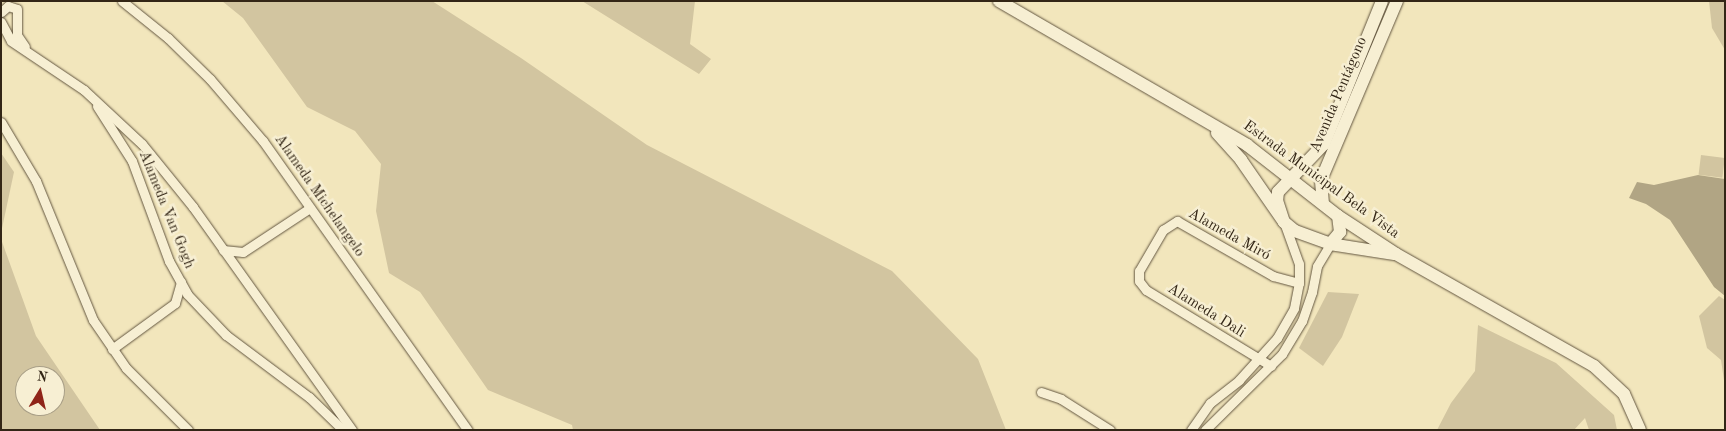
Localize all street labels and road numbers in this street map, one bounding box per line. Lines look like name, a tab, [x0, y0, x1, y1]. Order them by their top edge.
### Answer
street label: Avenida Pentágono	[1306, 34, 1372, 156]
street label: Estrada Municipal Bela Vista	[1239, 117, 1403, 243]
street label: Alameda Michelangelo	[270, 131, 368, 261]
street label: Alameda Van Gogh	[134, 148, 198, 272]
street label: Alameda Miró	[1185, 205, 1273, 265]
street label: Alameda Dali	[1164, 280, 1248, 342]

